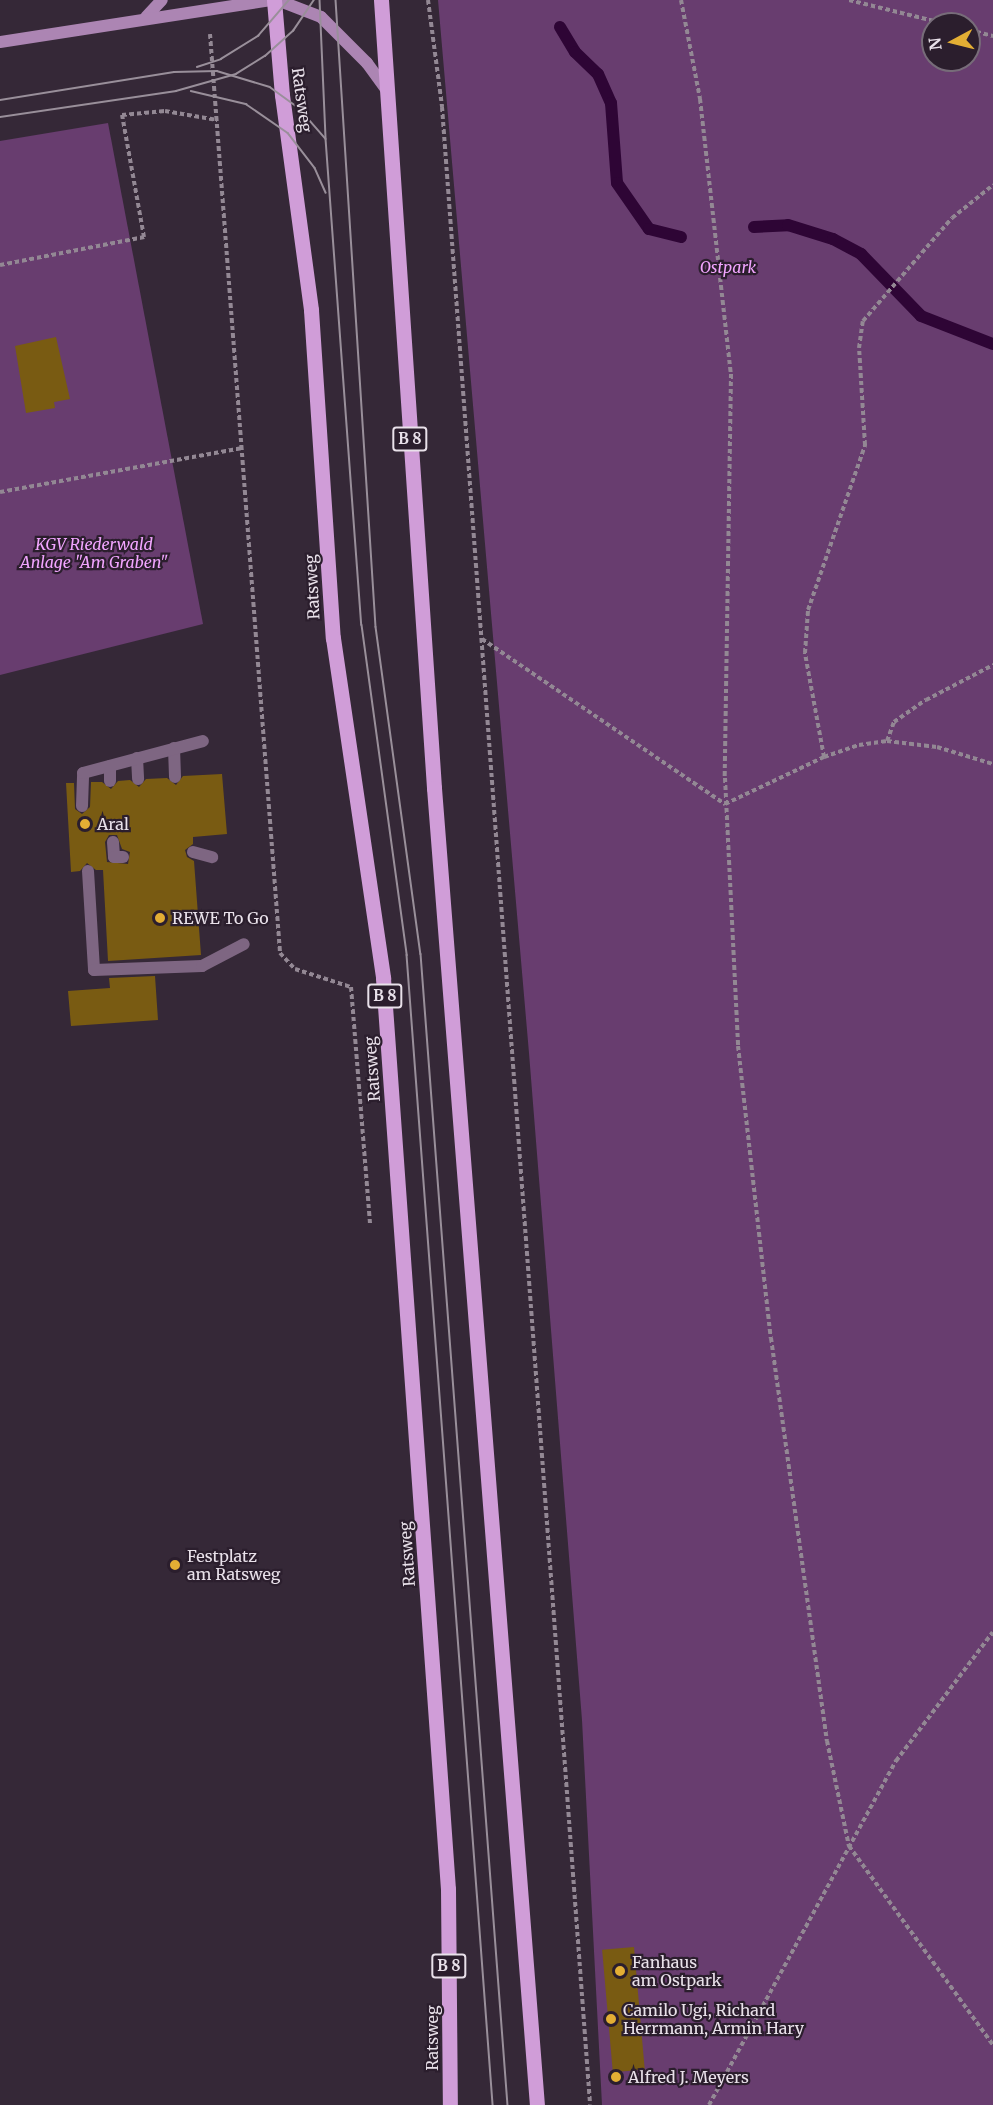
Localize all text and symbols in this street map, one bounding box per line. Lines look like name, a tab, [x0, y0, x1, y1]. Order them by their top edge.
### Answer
north arrow	[921, 12, 981, 72]
text: N	[924, 36, 946, 51]
street label: Ratsweg	[288, 66, 316, 134]
park label: Ostpark	[700, 257, 756, 277]
road number: B 8	[392, 427, 428, 451]
park label: KGV Riederwald Anlage "Am Graben"	[20, 534, 168, 572]
street label: Ratsweg	[301, 554, 323, 620]
place label: Aral	[97, 814, 129, 834]
marker: Aral	[78, 817, 92, 831]
place label: REWE To Go	[172, 908, 268, 928]
marker: REWE To Go	[153, 911, 167, 925]
road number: B 8	[367, 984, 403, 1008]
street label: Ratsweg	[360, 1036, 384, 1102]
street label: Ratsweg	[395, 1521, 419, 1587]
place label: Festplatz am Ratsweg	[187, 1546, 281, 1584]
marker: Festplatz am Ratsweg	[168, 1558, 182, 1572]
place label: Fanhaus am Ostpark	[632, 1952, 722, 1990]
road number: B 8	[431, 1954, 467, 1978]
marker: Fanhaus am Ostpark	[613, 1964, 627, 1978]
place label: Camilo Ugi, Richard Herrmann, Armin Hary	[623, 2000, 804, 2038]
street label: Ratsweg	[422, 2005, 442, 2071]
marker: Camilo Ugi, Richard Herrmann, Armin Hary	[604, 2012, 618, 2026]
place label: Alfred J. Meyers	[628, 2067, 749, 2087]
marker: Alfred J. Meyers	[609, 2070, 623, 2084]

